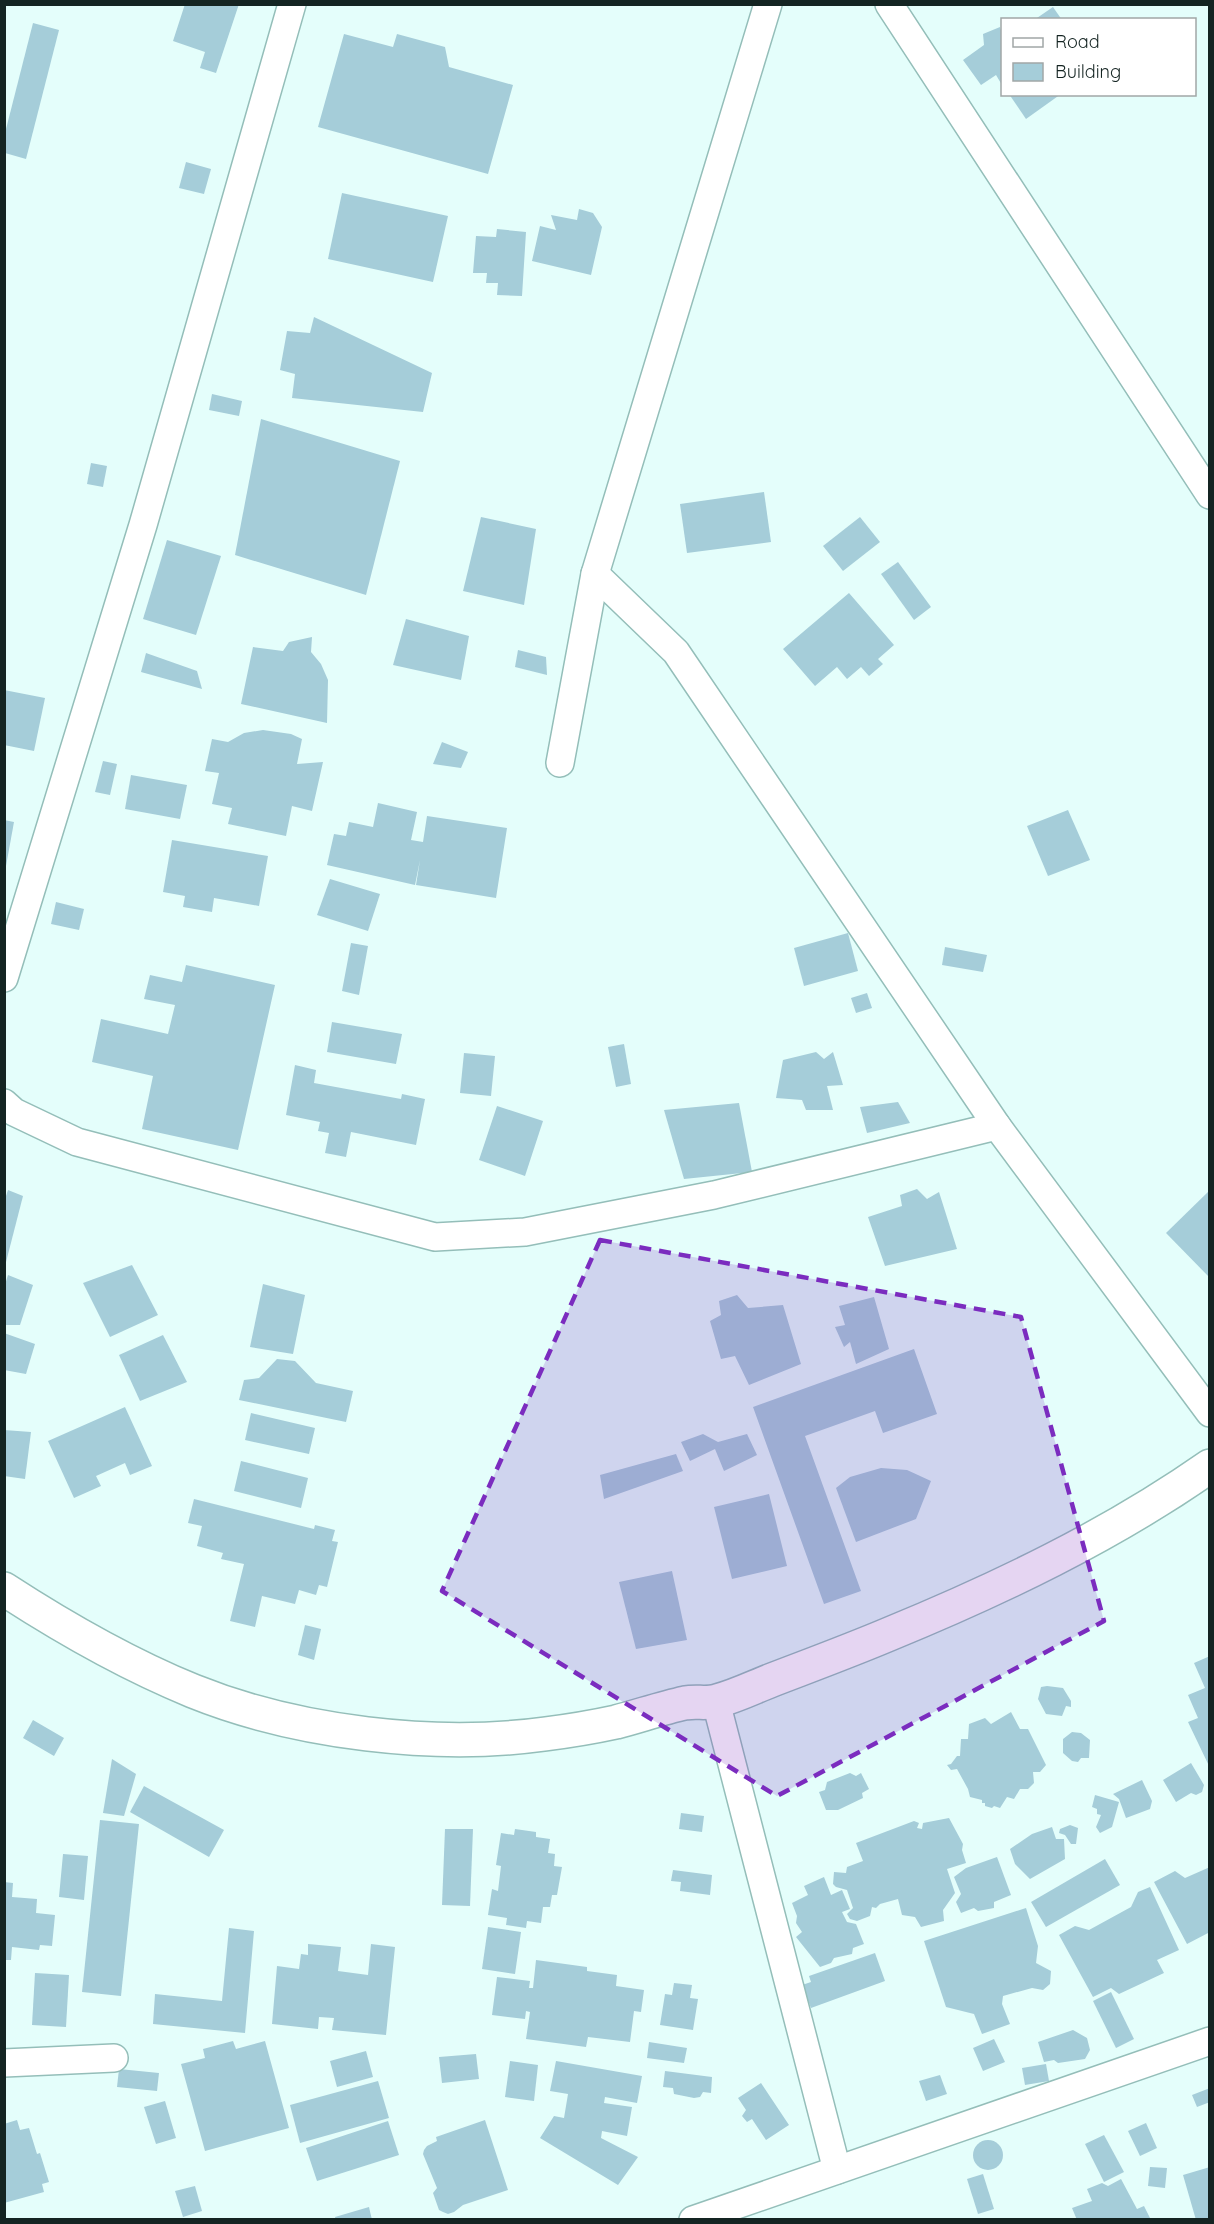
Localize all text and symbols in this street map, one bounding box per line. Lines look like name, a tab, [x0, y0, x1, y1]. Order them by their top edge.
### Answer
legend	[1001, 18, 1196, 96]
text: Road	[1055, 30, 1100, 53]
text: Building	[1055, 60, 1121, 83]

